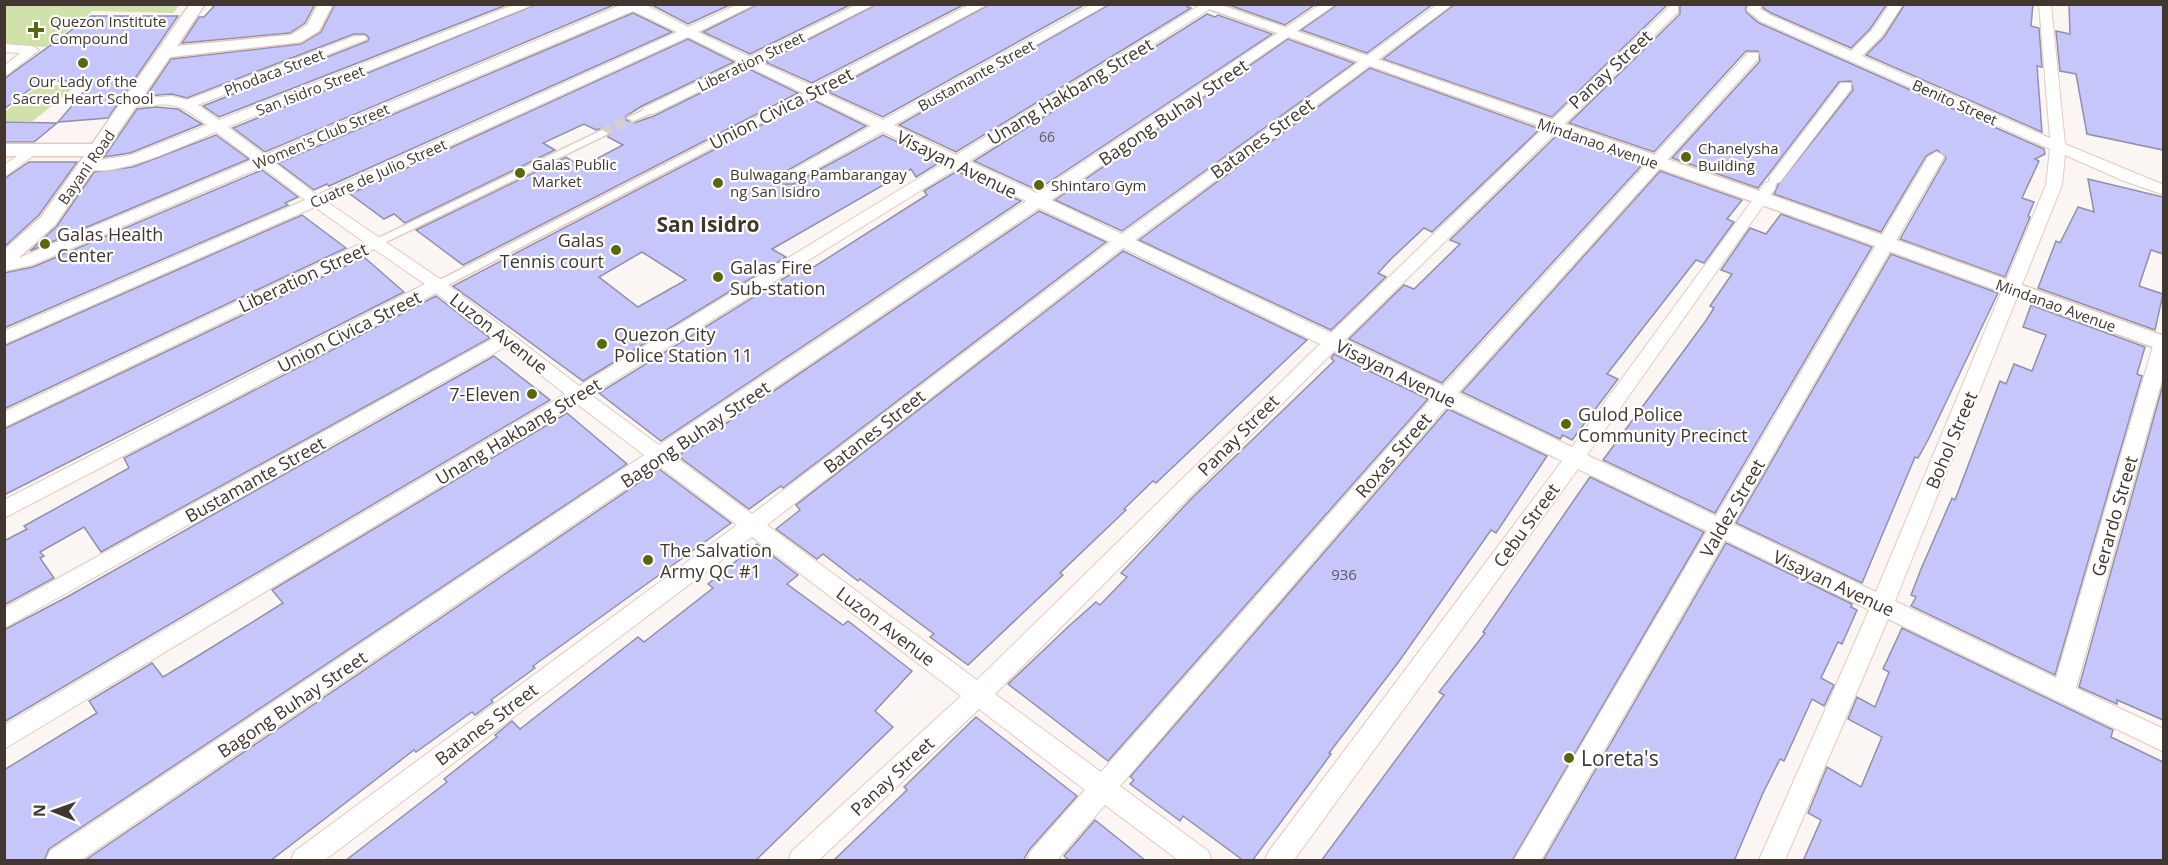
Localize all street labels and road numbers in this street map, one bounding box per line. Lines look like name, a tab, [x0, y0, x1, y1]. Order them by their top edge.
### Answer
street label: Panay Street	[1563, 24, 1657, 114]
street label: Liberation Street	[694, 26, 808, 96]
street label: Unang Hakbang Street	[983, 32, 1157, 150]
street label: Bustamante Street	[914, 35, 1038, 115]
street label: Phodaca Street	[221, 44, 327, 100]
street label: Bagong Buhay Street	[1094, 53, 1252, 171]
street label: San Isidro Street	[253, 60, 367, 120]
street label: Union Civica Street	[705, 61, 857, 155]
street label: Benito Street	[1909, 74, 2001, 130]
street label: Batanes Street	[1205, 92, 1319, 184]
street label: Women's Club Street	[250, 98, 392, 174]
street label: Mindanao Avenue	[1535, 113, 1661, 173]
street label: Visayan Avenue	[893, 124, 1021, 204]
street label: Bayani Road	[53, 126, 119, 208]
street label: Cuatre de Julio Street	[306, 134, 450, 212]
street label: Liberation Street	[234, 236, 372, 318]
street label: Mindanao Avenue	[1993, 274, 2119, 336]
street label: Union Civica Street	[273, 284, 425, 378]
street label: Luzon Avenue	[445, 287, 553, 379]
street label: Visayan Avenue	[1332, 333, 1460, 413]
street label: Unang Hakbang Street	[431, 372, 605, 490]
street label: Bagong Buhay Street	[616, 375, 774, 493]
street label: Batanes Street	[818, 384, 930, 478]
street label: Bohol Street	[1920, 388, 1982, 492]
street label: Panay Street	[1192, 389, 1284, 481]
street label: Roxas Street	[1350, 408, 1436, 502]
street label: Bustamante Street	[181, 430, 329, 528]
street label: Gerardo Street	[2085, 453, 2143, 579]
street label: Valdez Street	[1694, 454, 1770, 562]
street label: Cebu Street	[1487, 478, 1565, 572]
street label: Visayan Avenue	[1769, 544, 1899, 622]
street label: Luzon Avenue	[832, 581, 940, 671]
street label: Bagong Buhay Street	[213, 645, 371, 763]
street label: Batanes Street	[430, 677, 542, 771]
street label: Panay Street	[845, 731, 939, 821]

